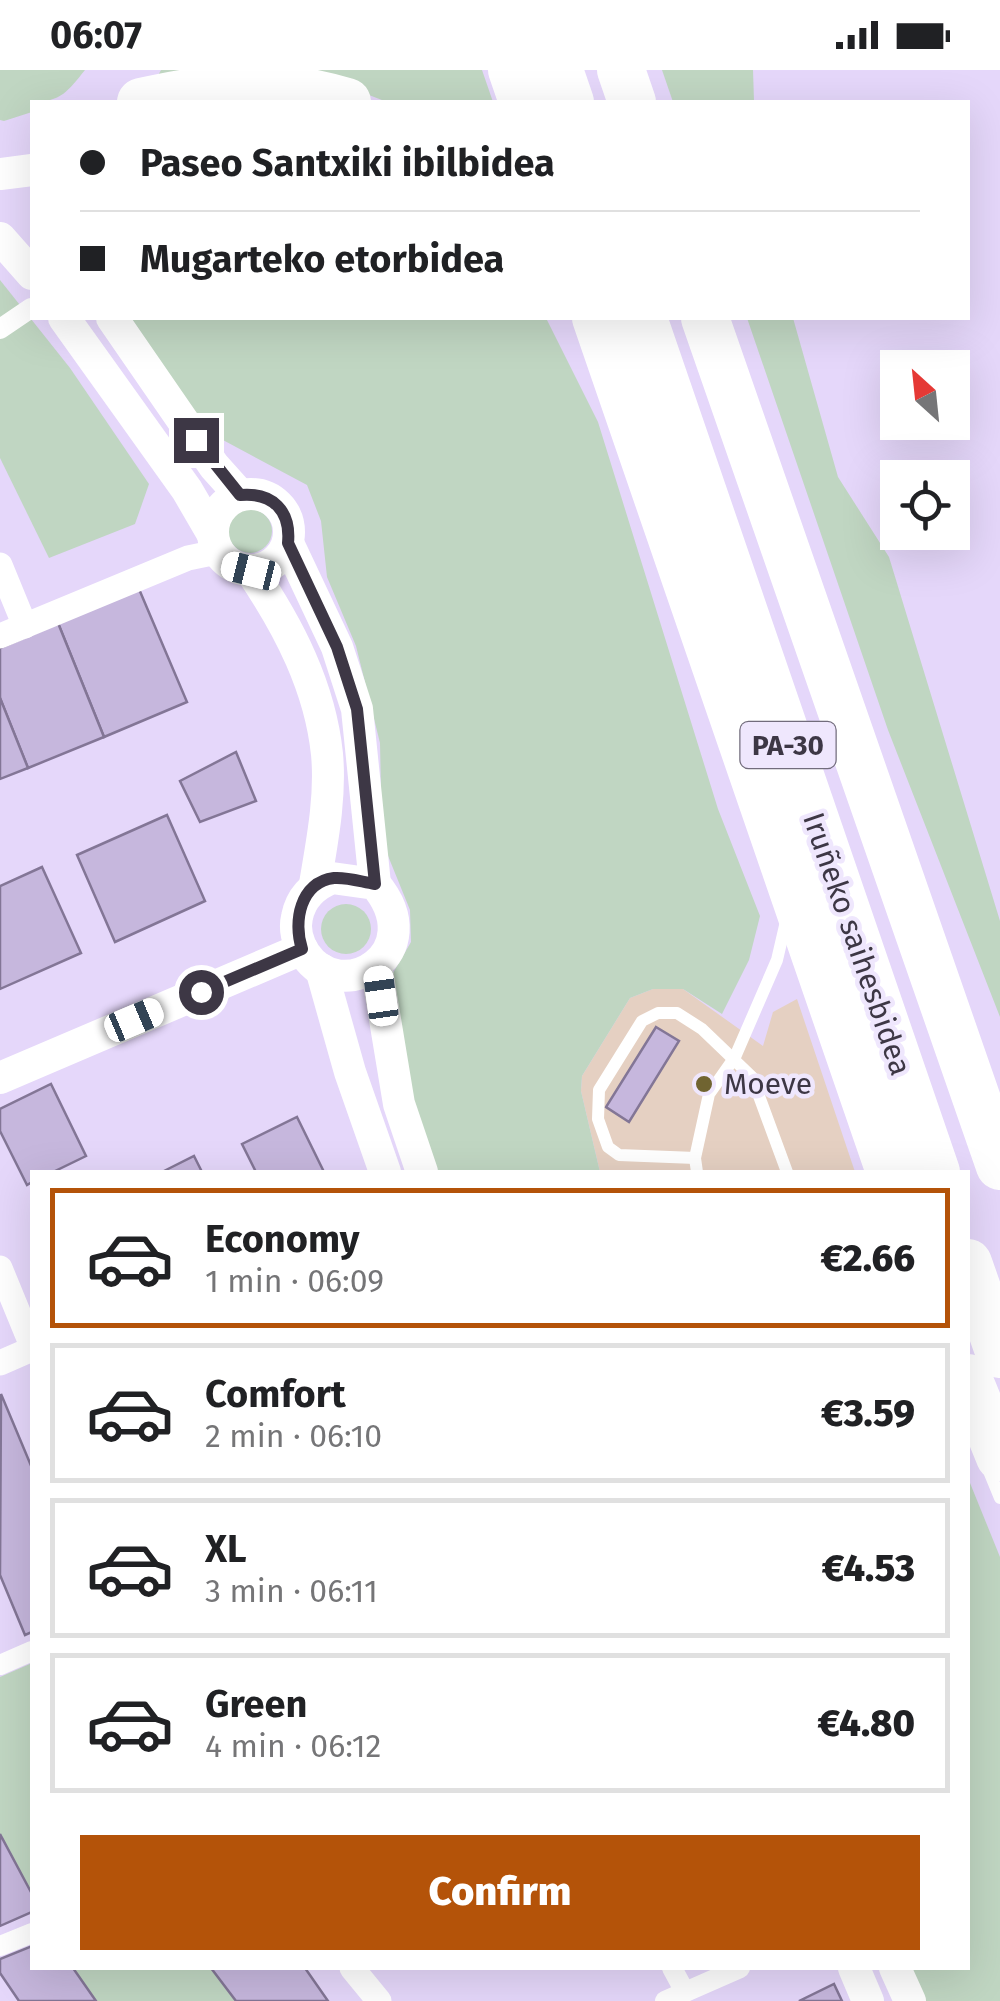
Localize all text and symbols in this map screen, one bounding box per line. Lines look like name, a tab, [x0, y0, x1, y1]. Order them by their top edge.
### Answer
text: 06:07	[50, 12, 142, 58]
text: Paseo Santxiki ibilbidea	[140, 140, 555, 186]
text: Mugarteko etorbidea	[140, 236, 504, 282]
north arrow	[880, 350, 970, 440]
map controls	[880, 350, 970, 550]
route end	[174, 418, 219, 463]
button: locate	[880, 460, 970, 550]
car	[218, 549, 284, 593]
road number: PA-30	[740, 722, 836, 768]
street label: Iruñeko saihesbidea	[795, 808, 919, 1080]
car	[362, 964, 400, 1028]
route start	[179, 970, 224, 1015]
car	[101, 994, 167, 1046]
place label: Moeve	[724, 1066, 812, 1102]
marker: Moeve	[693, 1073, 715, 1095]
icon: car	[85, 1213, 175, 1303]
text: Economy	[205, 1216, 360, 1262]
text: €2.66	[821, 1235, 915, 1281]
text: 1 min · 06:09	[205, 1262, 384, 1300]
icon: car	[85, 1368, 175, 1458]
text: Comfort	[205, 1371, 346, 1417]
text: €3.59	[821, 1390, 915, 1436]
text: 2 min · 06:10	[205, 1417, 382, 1455]
icon: car	[85, 1523, 175, 1613]
text: XL	[205, 1526, 247, 1572]
text: €4.53	[822, 1545, 915, 1591]
text: 3 min · 06:11	[205, 1572, 378, 1610]
icon: car	[85, 1678, 175, 1768]
text: Green	[205, 1681, 308, 1727]
text: €4.80	[818, 1700, 915, 1746]
text: 4 min · 06:12	[205, 1727, 381, 1765]
button: Confirm	[80, 1835, 920, 1950]

